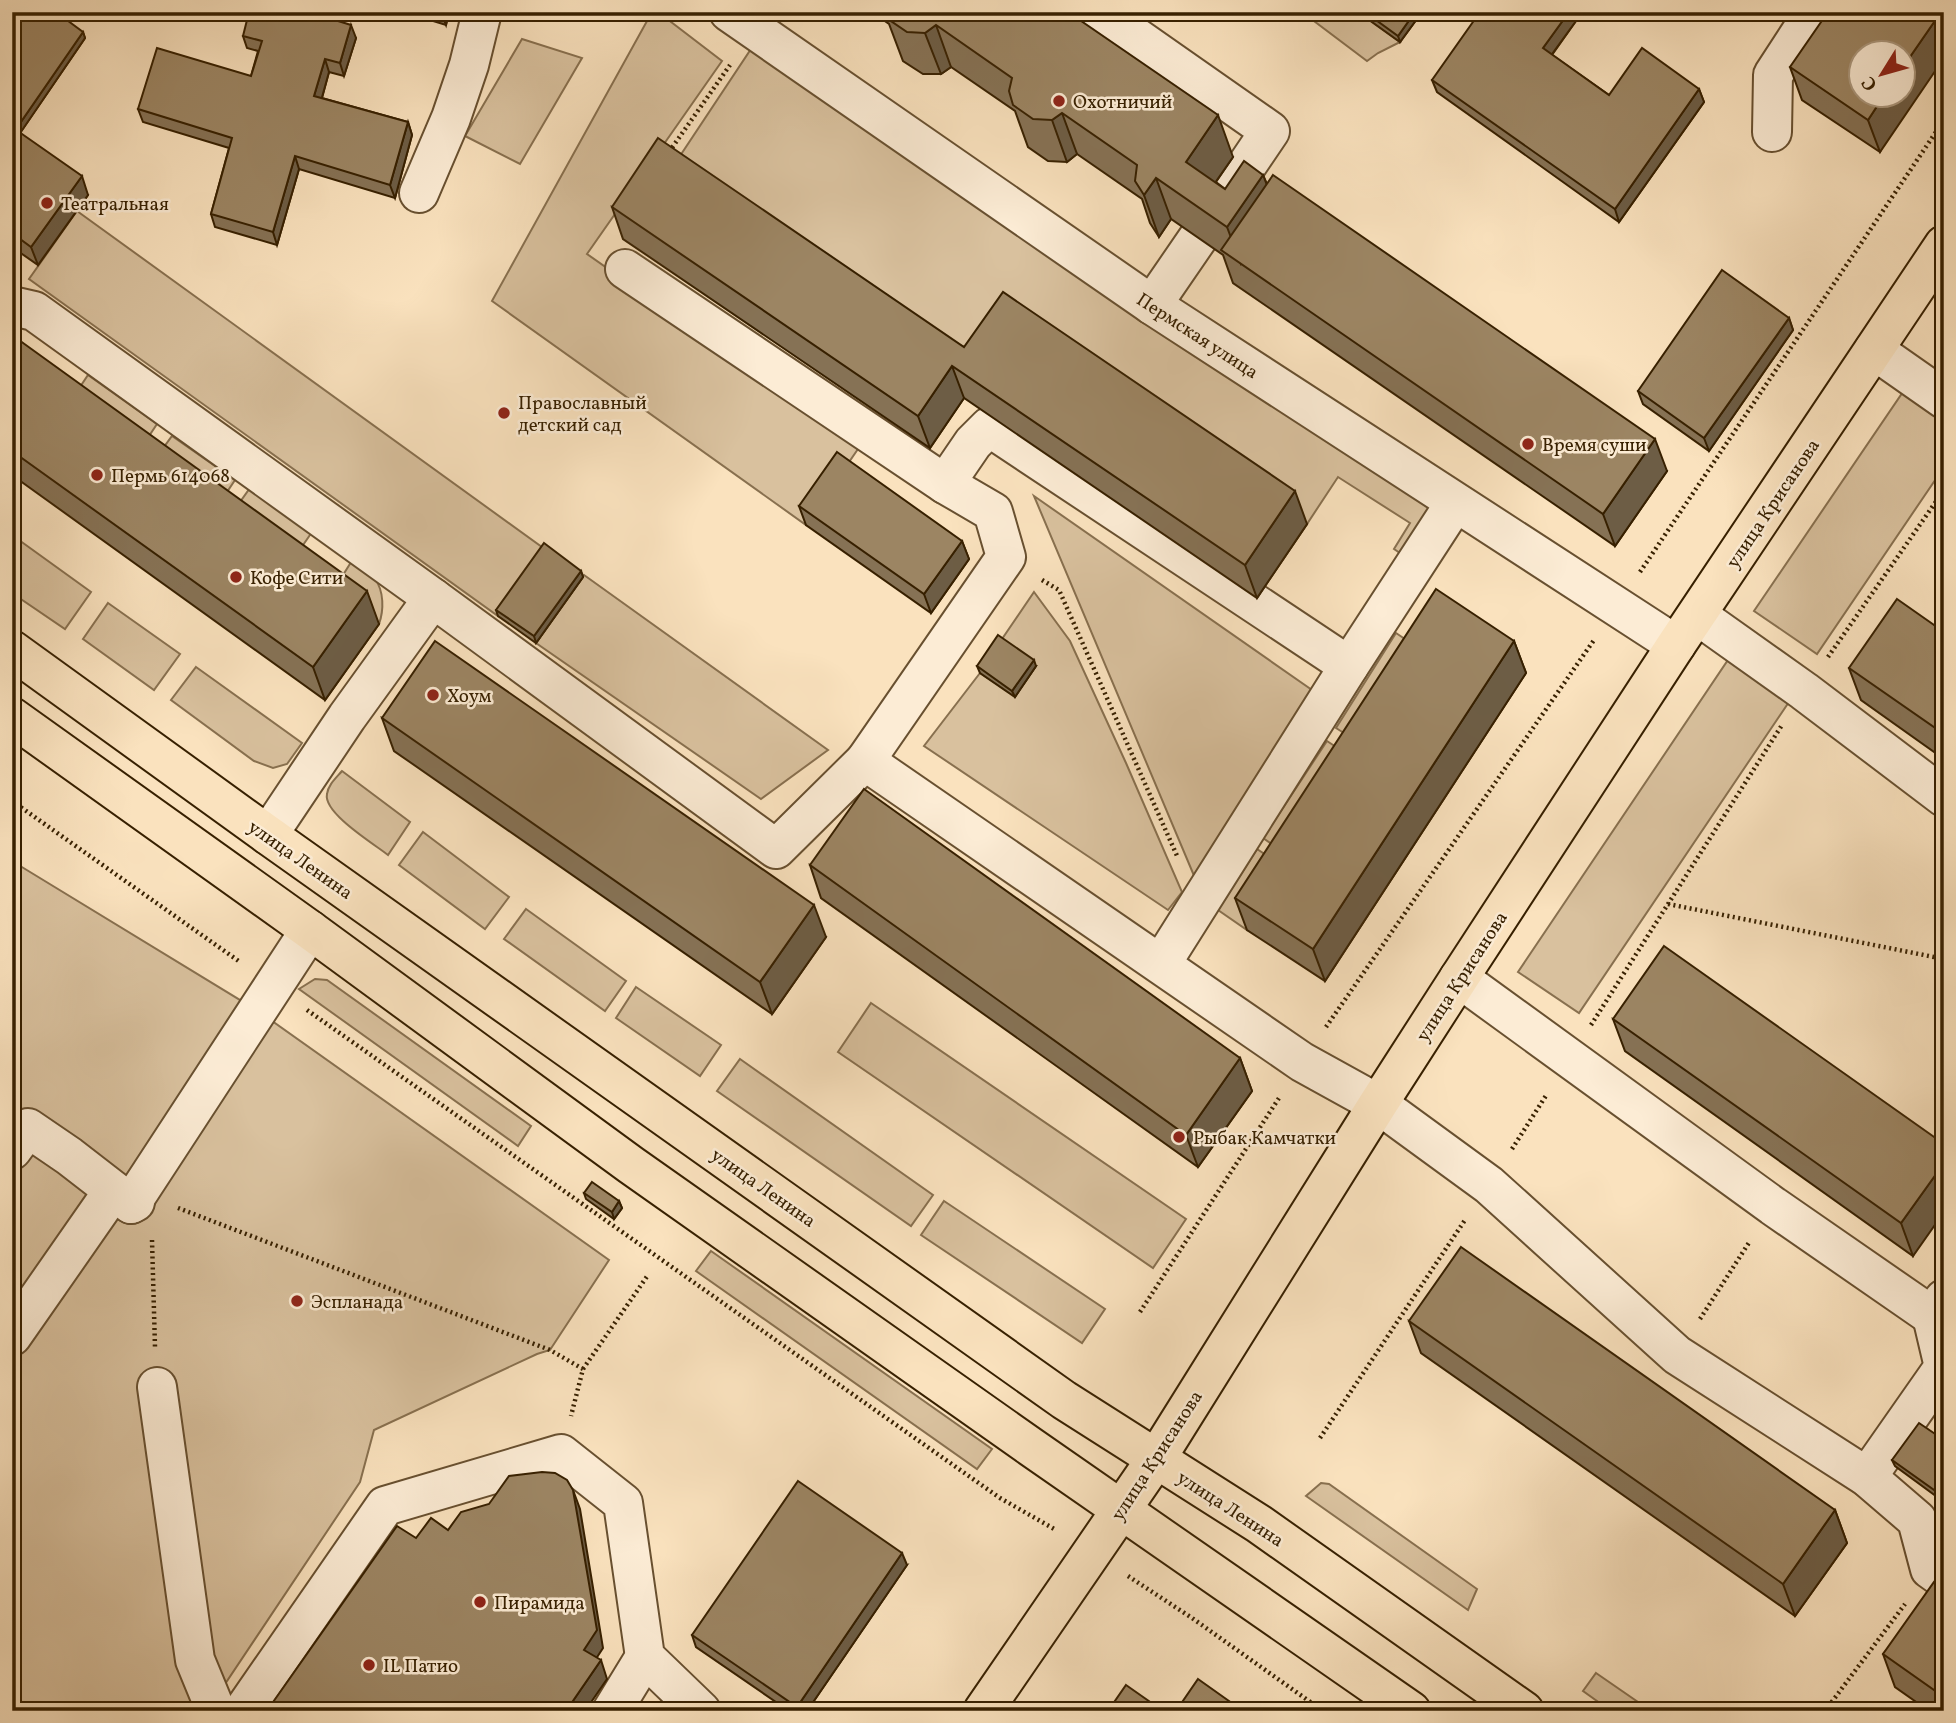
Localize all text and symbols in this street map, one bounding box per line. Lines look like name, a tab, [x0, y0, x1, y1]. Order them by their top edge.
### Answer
north arrow	[1848, 38, 1918, 108]
text: С	[1856, 70, 1884, 96]
place label: Охотничий	[1073, 90, 1172, 116]
marker: Охотничий	[1051, 93, 1067, 109]
place label: Театральная	[61, 192, 169, 218]
marker: Театральная	[39, 195, 55, 211]
street label: Пермская улица	[1131, 287, 1263, 386]
place label: Православный детский сад	[518, 391, 647, 439]
marker: Православный детский сад	[496, 405, 512, 421]
place label: Время суши	[1542, 433, 1647, 459]
street label: улица Крисанова	[1721, 434, 1827, 574]
marker: Время суши	[1520, 436, 1536, 452]
place label: Пермь 614068	[111, 464, 230, 490]
marker: Пермь 614068	[89, 467, 105, 483]
place label: Кофе Сити	[250, 566, 343, 592]
marker: Кофе Сити	[228, 569, 244, 585]
place label: Хоум	[447, 684, 492, 710]
marker: Хоум	[425, 687, 441, 703]
street label: улица Ленина	[242, 815, 358, 906]
street label: улица Крисанова	[1411, 907, 1515, 1047]
place label: Рыбак Камчатки	[1193, 1126, 1336, 1152]
marker: Рыбак Камчатки	[1171, 1129, 1187, 1145]
street label: улица Ленина	[705, 1143, 821, 1234]
place label: Эспланада	[311, 1290, 403, 1316]
marker: Эспланада	[289, 1293, 305, 1309]
street label: улица Крисанова	[1106, 1386, 1210, 1526]
street label: улица Ленина	[1171, 1465, 1288, 1554]
place label: Пирамида	[494, 1591, 585, 1617]
marker: Пирамида	[472, 1594, 488, 1610]
place label: IL Патио	[383, 1654, 458, 1680]
marker: IL Патио	[361, 1657, 377, 1673]

